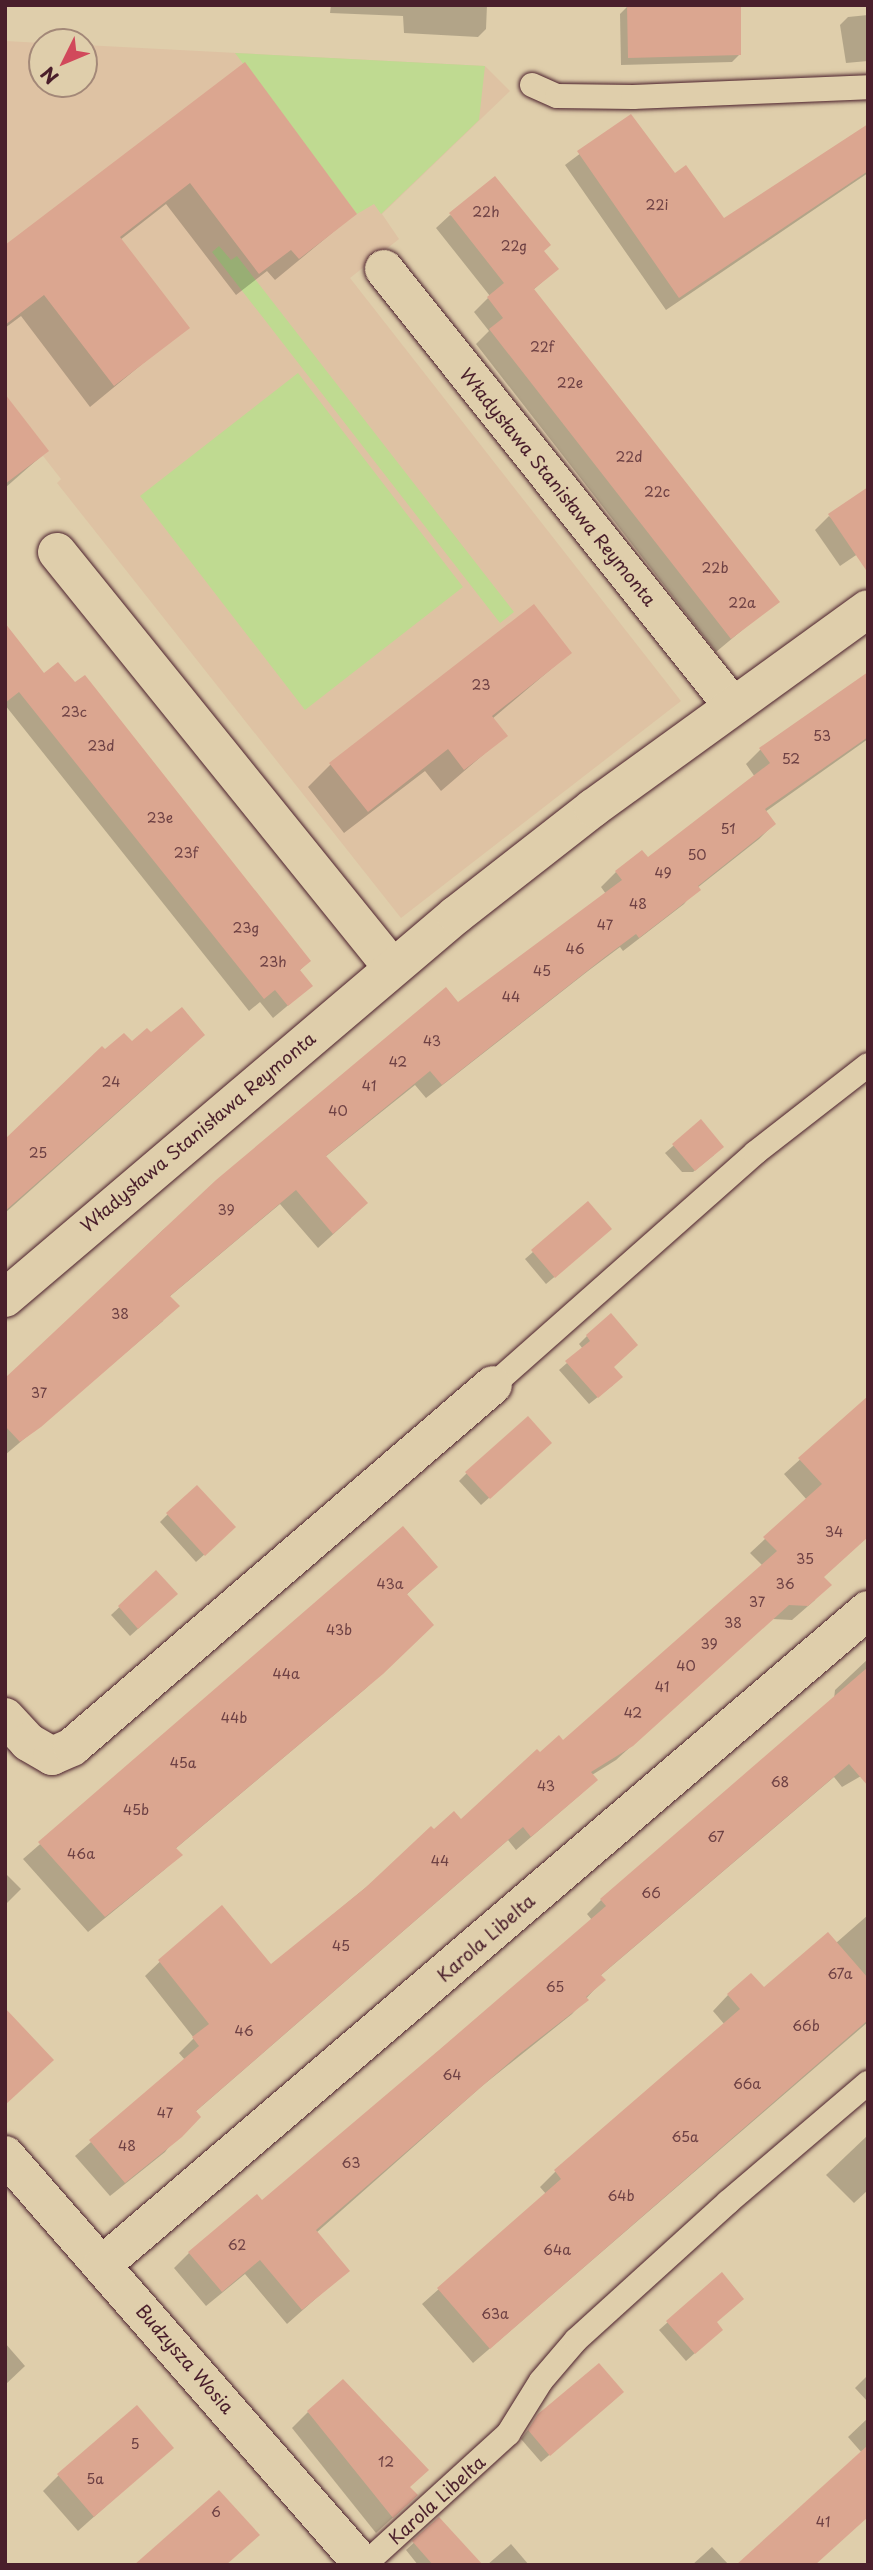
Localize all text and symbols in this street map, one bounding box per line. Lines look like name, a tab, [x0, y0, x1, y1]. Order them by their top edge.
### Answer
north arrow	[28, 28, 98, 98]
text: N	[34, 61, 64, 91]
house number: 22i	[646, 197, 668, 213]
house number: 22h	[472, 204, 500, 220]
house number: 22g	[501, 238, 527, 254]
house number: 22f	[530, 339, 554, 355]
street label: Władysława Stanisława Reymonta	[455, 363, 661, 611]
house number: 22e	[557, 375, 583, 391]
house number: 22d	[616, 449, 642, 465]
house number: 22c	[644, 484, 670, 500]
house number: 22b	[702, 560, 728, 576]
house number: 22a	[728, 595, 756, 611]
house number: 23	[472, 677, 490, 693]
house number: 23c	[61, 704, 87, 720]
house number: 53	[813, 728, 831, 744]
house number: 23d	[87, 738, 115, 754]
house number: 52	[782, 751, 800, 767]
house number: 23e	[147, 810, 173, 826]
house number: 51	[721, 821, 735, 837]
house number: 23f	[174, 845, 198, 861]
house number: 50	[687, 847, 707, 863]
house number: 49	[654, 865, 672, 881]
house number: 48	[629, 896, 647, 912]
house number: 47	[597, 917, 613, 933]
house number: 23g	[233, 920, 259, 936]
house number: 46	[565, 941, 585, 957]
house number: 23h	[259, 954, 287, 970]
house number: 45	[533, 963, 551, 979]
house number: 44	[502, 989, 520, 1005]
street label: Władysława Stanisława Reymonta	[76, 1027, 320, 1237]
house number: 43	[423, 1033, 441, 1049]
house number: 42	[389, 1054, 407, 1070]
house number: 24	[102, 1074, 120, 1090]
house number: 41	[362, 1078, 376, 1094]
house number: 40	[328, 1103, 348, 1119]
house number: 25	[29, 1145, 47, 1161]
house number: 39	[217, 1202, 235, 1218]
house number: 38	[111, 1306, 129, 1322]
house number: 37	[31, 1385, 47, 1401]
house number: 34	[825, 1524, 843, 1540]
house number: 35	[796, 1551, 814, 1567]
house number: 43a	[377, 1576, 403, 1592]
house number: 36	[775, 1576, 795, 1592]
house number: 37	[749, 1594, 765, 1610]
house number: 38	[724, 1615, 742, 1631]
house number: 43b	[326, 1622, 352, 1638]
house number: 39	[700, 1636, 718, 1652]
house number: 40	[676, 1658, 696, 1674]
house number: 44a	[272, 1666, 300, 1682]
house number: 41	[655, 1679, 669, 1695]
house number: 42	[624, 1705, 642, 1721]
house number: 44b	[221, 1710, 247, 1726]
house number: 45a	[170, 1755, 196, 1771]
house number: 68	[771, 1774, 789, 1790]
house number: 43	[537, 1778, 555, 1794]
house number: 45b	[123, 1802, 149, 1818]
house number: 67	[707, 1829, 725, 1845]
house number: 46a	[67, 1846, 95, 1862]
house number: 44	[431, 1853, 449, 1869]
house number: 66	[641, 1885, 661, 1901]
street label: Karola Libelta	[433, 1890, 539, 1986]
house number: 45	[332, 1938, 350, 1954]
house number: 67a	[827, 1966, 853, 1982]
house number: 65	[546, 1979, 564, 1995]
house number: 66b	[792, 2018, 820, 2034]
house number: 46	[234, 2023, 254, 2039]
house number: 64	[442, 2067, 462, 2083]
house number: 66a	[733, 2076, 761, 2092]
house number: 47	[157, 2105, 173, 2121]
house number: 65a	[671, 2129, 699, 2145]
house number: 48	[118, 2138, 136, 2154]
house number: 63	[342, 2155, 360, 2171]
house number: 64b	[607, 2188, 635, 2204]
house number: 62	[228, 2237, 246, 2253]
house number: 64a	[543, 2242, 571, 2258]
street label: Budzysza Wosia	[132, 2300, 238, 2418]
house number: 63a	[481, 2306, 509, 2322]
house number: 5	[130, 2436, 140, 2452]
street label: Karola Libelta	[385, 2452, 489, 2548]
house number: 12	[378, 2454, 394, 2470]
house number: 5a	[86, 2471, 104, 2487]
house number: 6	[211, 2504, 221, 2520]
house number: 41	[816, 2514, 830, 2530]

